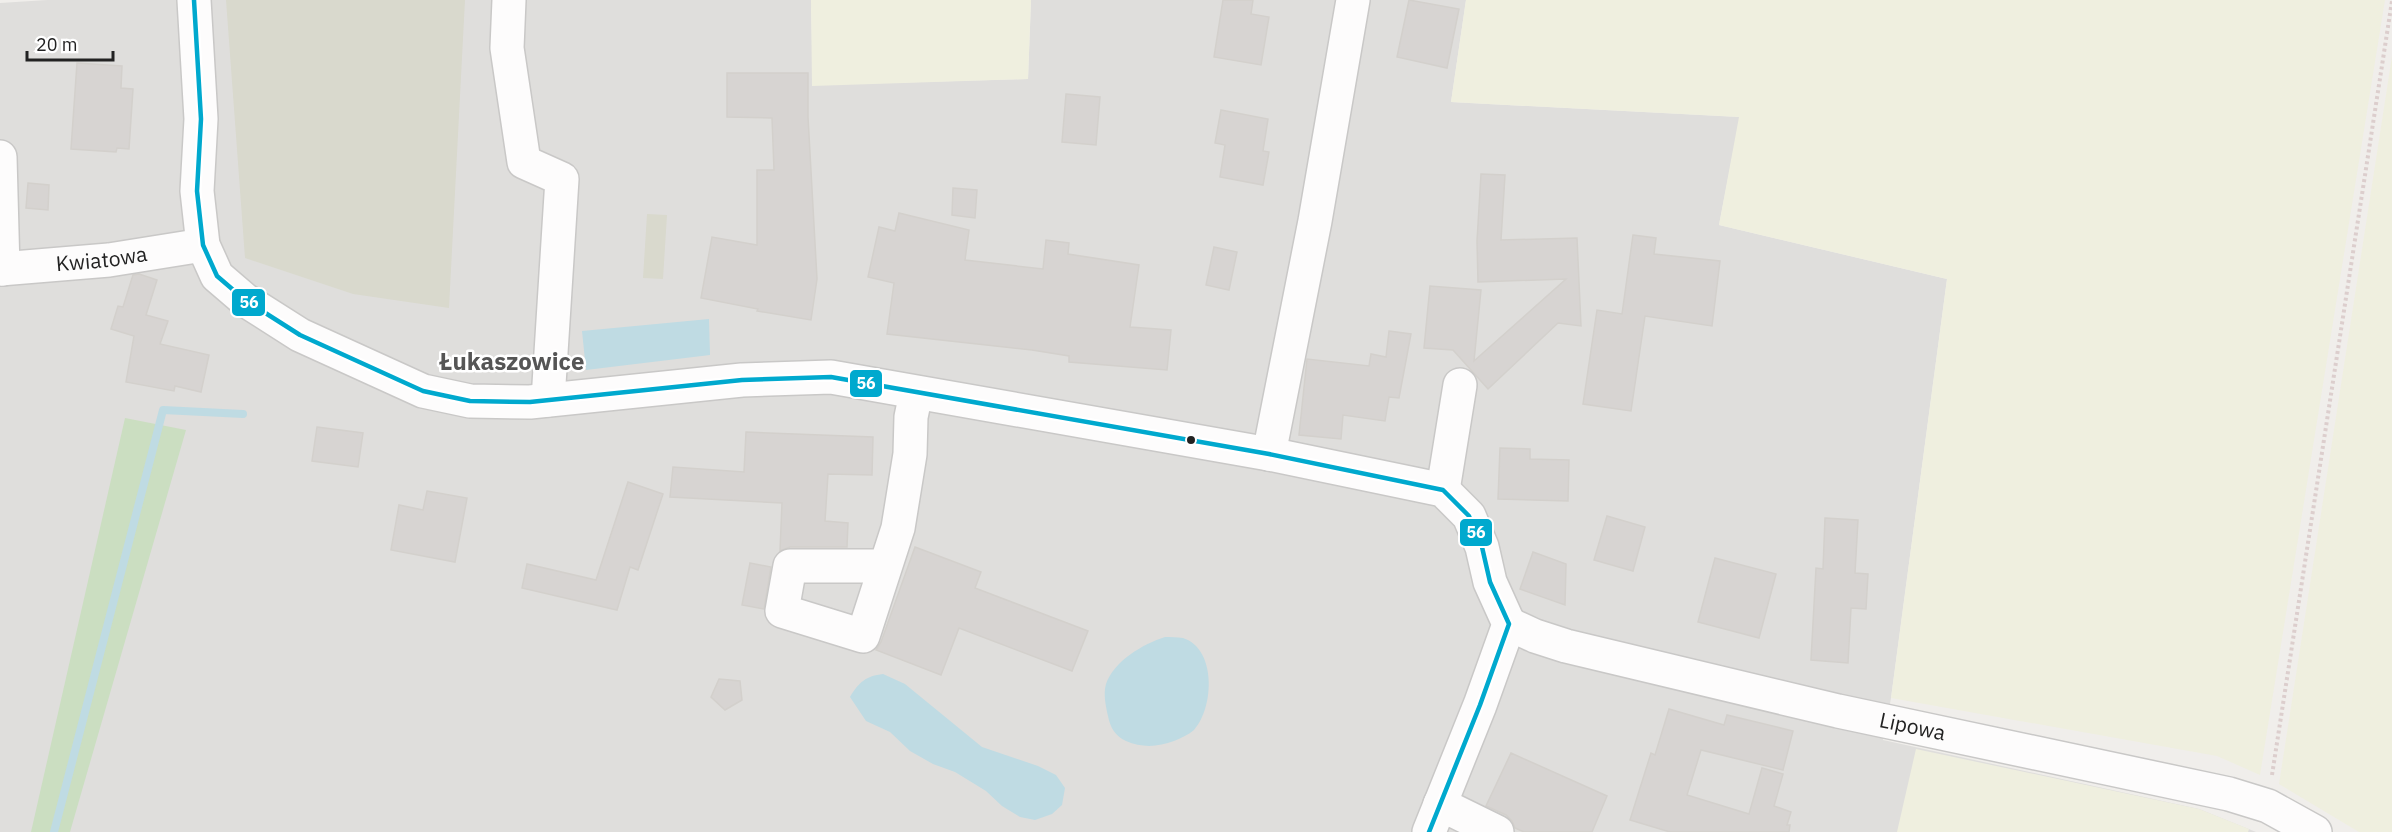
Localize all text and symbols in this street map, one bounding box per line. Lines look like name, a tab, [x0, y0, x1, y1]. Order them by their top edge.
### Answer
scale bar	[27, 24, 112, 62]
text: 20 m	[36, 33, 78, 56]
street label: Kwiatowa	[55, 239, 149, 277]
line badge: 56	[231, 288, 266, 317]
text: 56	[239, 292, 259, 312]
district label: Łukaszowice	[439, 345, 584, 377]
line badge: 56	[849, 369, 883, 398]
text: 56	[856, 373, 876, 393]
unlabelled marker	[1185, 434, 1197, 446]
line badge: 56	[1459, 518, 1493, 547]
text: 56	[1466, 522, 1486, 542]
street label: Lipowa	[1877, 705, 1948, 746]

